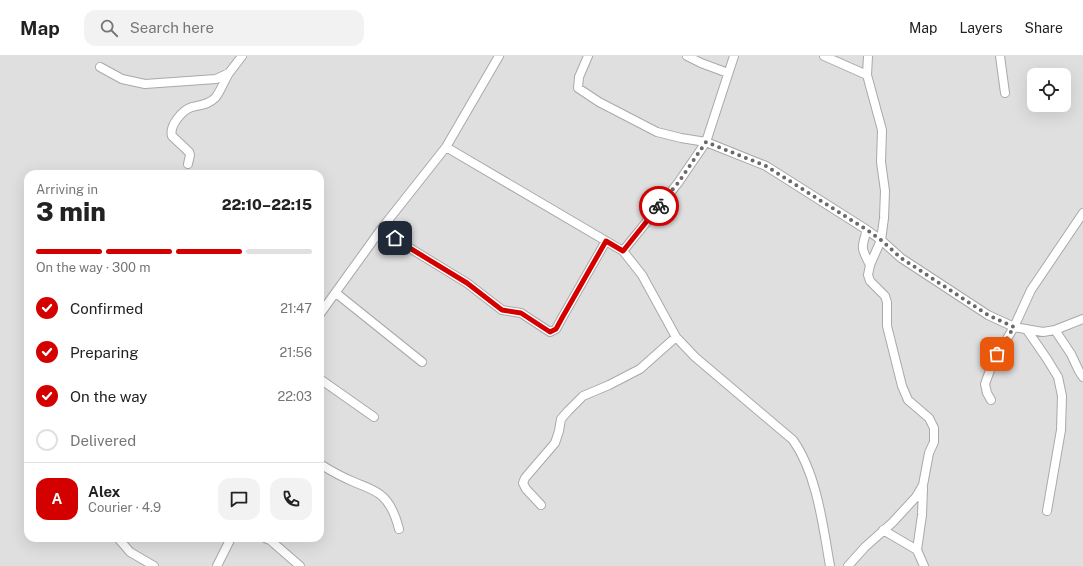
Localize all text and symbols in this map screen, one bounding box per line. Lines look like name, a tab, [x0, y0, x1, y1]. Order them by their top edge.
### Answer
search box	[84, 10, 364, 46]
text: Map	[20, 17, 60, 39]
icon: search	[98, 17, 120, 39]
text: Search here	[130, 19, 214, 36]
text: Map	[909, 20, 937, 36]
text: Layers	[959, 20, 1003, 36]
text: Share	[1025, 20, 1063, 36]
map controls	[1027, 68, 1071, 112]
button: locate	[1027, 68, 1071, 112]
text: Arriving in	[36, 182, 98, 197]
courier	[639, 186, 679, 226]
icon: bike	[648, 195, 670, 217]
text: 3 min	[36, 196, 106, 227]
text: 22:10–22:15	[222, 196, 312, 213]
pin	[378, 221, 412, 255]
icon: home	[384, 227, 406, 249]
text: On the way · 300 m	[36, 260, 150, 275]
icon: check	[36, 297, 58, 319]
text: Confirmed	[70, 300, 143, 317]
text: 21:47	[280, 301, 312, 316]
pin	[980, 337, 1014, 371]
icon: check	[36, 341, 58, 363]
icon: bag	[986, 343, 1008, 365]
text: Preparing	[70, 344, 139, 361]
text: 21:56	[280, 345, 312, 360]
icon: check	[36, 385, 58, 407]
text: On the way	[70, 388, 147, 405]
text: 22:03	[278, 389, 312, 404]
text: Delivered	[70, 432, 136, 449]
button: chat	[218, 478, 260, 520]
button: phone	[270, 478, 312, 520]
text: Alex	[88, 483, 120, 500]
text: A	[52, 490, 62, 507]
text: Courier · 4.9	[88, 500, 161, 515]

